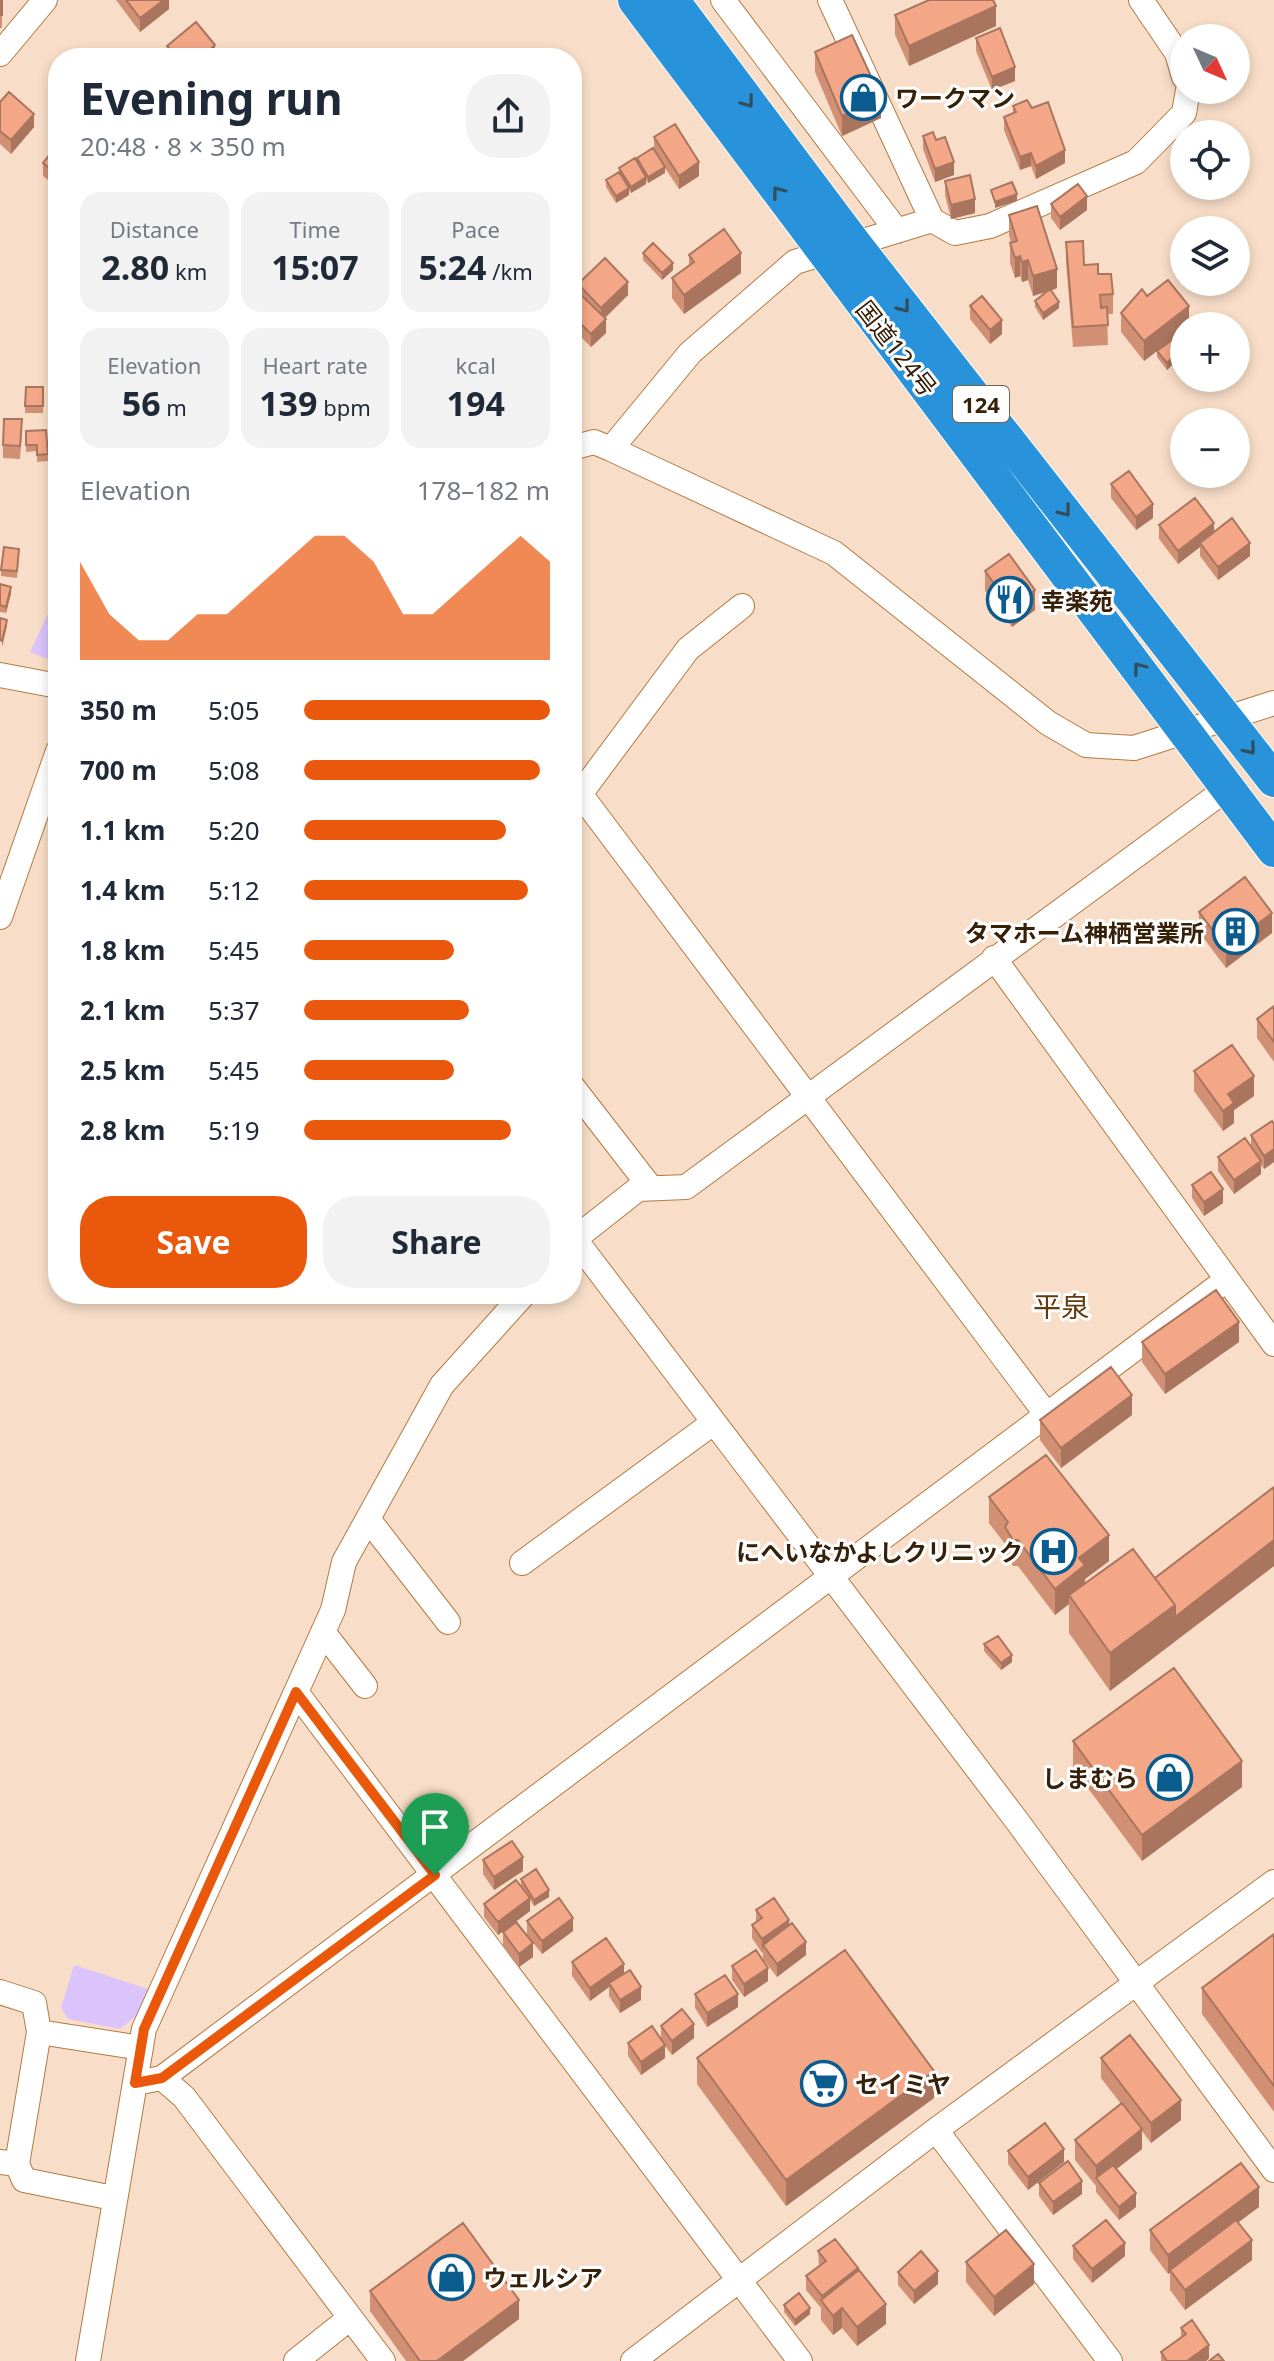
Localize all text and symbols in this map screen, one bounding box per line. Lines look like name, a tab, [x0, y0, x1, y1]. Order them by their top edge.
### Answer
north arrow	[1170, 24, 1250, 104]
map controls	[1170, 24, 1250, 488]
text: Evening run	[80, 68, 343, 128]
shop icon: ワークマン	[840, 73, 888, 121]
button: share	[466, 74, 550, 158]
place label: ワークマン	[895, 81, 1015, 114]
one-way arrow	[739, 93, 753, 108]
button: locate	[1170, 120, 1250, 200]
text: 20:48 · 8 × 350 m	[80, 128, 286, 164]
one-way arrow	[774, 186, 788, 200]
text: Distance	[110, 214, 199, 244]
text: Time	[290, 214, 340, 244]
text: Pace	[451, 214, 500, 244]
button: layers	[1170, 216, 1250, 296]
text: 2.80	[101, 244, 169, 290]
text: 15:07	[271, 244, 359, 290]
text: 5:24	[419, 244, 487, 290]
text: km	[169, 256, 207, 286]
text: /km	[487, 256, 533, 286]
street label: 国道124号	[849, 293, 945, 403]
one-way arrow	[895, 298, 909, 313]
button: +	[1170, 312, 1250, 392]
text: Elevation	[107, 350, 201, 380]
text: Heart rate	[262, 350, 368, 380]
text: kcal	[456, 350, 496, 380]
text: 56	[122, 380, 161, 426]
text: 139	[259, 380, 317, 426]
text: 194	[446, 380, 505, 426]
road number: 124	[953, 386, 1009, 422]
text: m	[161, 392, 187, 422]
text: bpm	[317, 392, 371, 422]
button: −	[1170, 408, 1250, 488]
text: Elevation	[80, 472, 191, 508]
text: 178–182 m	[417, 472, 550, 508]
one-way arrow	[1056, 502, 1070, 517]
restaurant icon: 幸楽苑	[986, 576, 1034, 624]
place label: 幸楽苑	[1041, 584, 1113, 617]
one-way arrow	[1134, 662, 1149, 677]
text: 350 m	[80, 692, 157, 728]
text: 5:05	[208, 692, 260, 728]
one-way arrow	[1240, 739, 1254, 754]
text: 700 m	[80, 752, 157, 788]
text: 5:08	[208, 752, 260, 788]
text: 1.1 km	[80, 812, 165, 848]
text: 5:20	[208, 812, 260, 848]
text: 1.4 km	[80, 872, 165, 908]
text: 5:12	[208, 872, 260, 908]
building icon: タマホーム神栖営業所	[1211, 908, 1259, 956]
place label: タマホーム神栖営業所	[965, 916, 1204, 949]
text: 1.8 km	[80, 932, 165, 968]
text: 5:45	[208, 932, 260, 968]
text: 2.1 km	[80, 992, 165, 1028]
text: 5:37	[208, 992, 260, 1028]
text: 2.5 km	[80, 1052, 165, 1088]
text: 5:45	[208, 1052, 260, 1088]
text: 2.8 km	[80, 1112, 165, 1148]
text: 5:19	[208, 1112, 260, 1148]
button: Save	[80, 1196, 307, 1288]
button: Share	[323, 1196, 550, 1288]
district label: 平泉	[1033, 1287, 1089, 1325]
hospital icon: にへいなかよしクリニック	[1030, 1527, 1078, 1575]
place label: にへいなかよしクリニック	[736, 1535, 1023, 1568]
shop icon: しまむら	[1145, 1753, 1193, 1801]
place label: しまむら	[1042, 1761, 1138, 1794]
pin	[401, 1793, 469, 1875]
icon: arrive	[413, 1805, 457, 1849]
supermarket icon: セイミヤ	[800, 2059, 848, 2107]
place label: セイミヤ	[855, 2067, 951, 2100]
shop icon: ウェルシア	[428, 2253, 476, 2301]
place label: ウェルシア	[483, 2261, 603, 2294]

